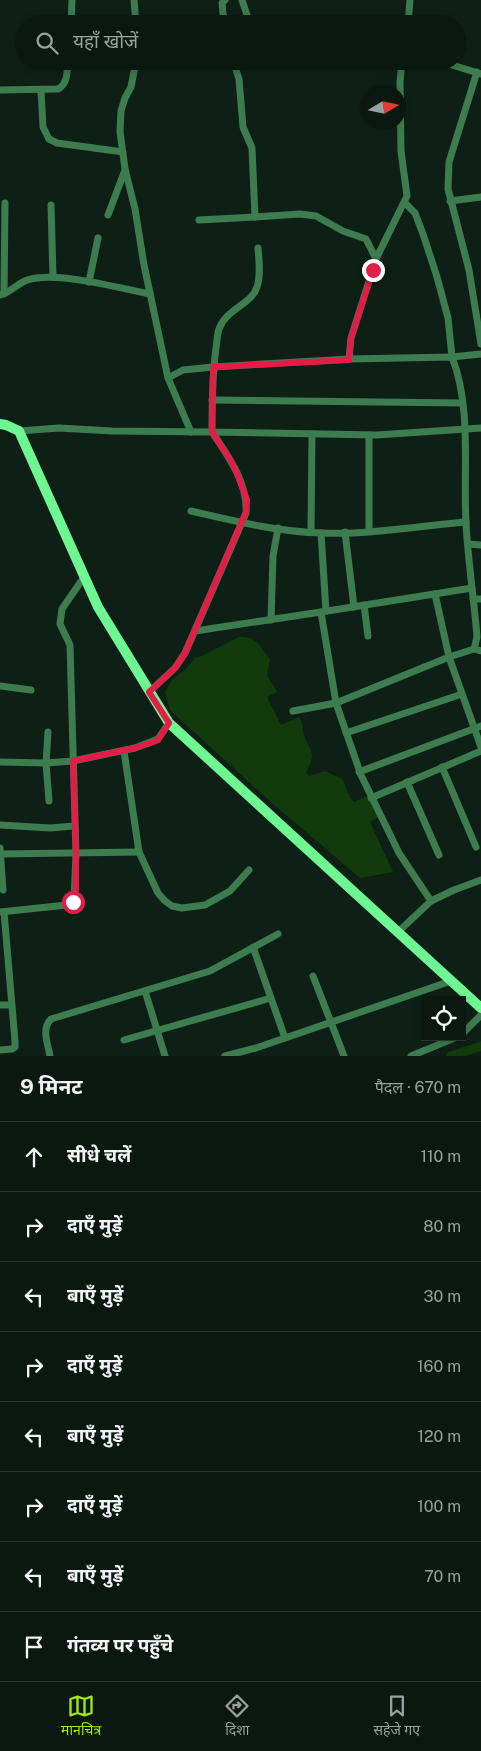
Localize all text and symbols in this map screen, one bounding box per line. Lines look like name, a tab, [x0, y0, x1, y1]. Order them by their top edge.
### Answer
search box	[15, 15, 466, 70]
icon: search	[33, 29, 61, 57]
text: यहाँ खोजें	[73, 30, 138, 52]
north arrow	[361, 85, 406, 130]
route end	[362, 259, 385, 282]
route start	[62, 891, 85, 914]
map controls	[421, 996, 466, 1041]
button: locate	[421, 996, 466, 1041]
text: 9 मिनट	[20, 1074, 83, 1099]
text: पैदल · 670 m	[375, 1078, 461, 1097]
icon: ahead	[20, 1143, 48, 1171]
text: सीधे चलें	[67, 1144, 131, 1166]
text: 110 m	[420, 1147, 461, 1166]
icon: right	[20, 1213, 48, 1241]
text: दाएँ मुड़ें	[67, 1214, 122, 1236]
text: 80 m	[423, 1217, 461, 1236]
icon: left	[20, 1283, 48, 1311]
text: बाएँ मुड़ें	[67, 1284, 123, 1306]
text: 30 m	[424, 1287, 461, 1306]
icon: right	[20, 1353, 48, 1381]
text: दाएँ मुड़ें	[67, 1354, 122, 1376]
text: 160 m	[417, 1357, 461, 1376]
icon: left	[20, 1423, 48, 1451]
text: बाएँ मुड़ें	[67, 1424, 123, 1446]
text: 120 m	[417, 1427, 461, 1446]
icon: right	[20, 1493, 48, 1521]
text: दाएँ मुड़ें	[67, 1494, 122, 1516]
text: 100 m	[417, 1497, 461, 1516]
icon: left	[20, 1563, 48, 1591]
text: बाएँ मुड़ें	[67, 1564, 123, 1586]
text: 70 m	[424, 1567, 461, 1586]
icon: arrive	[20, 1633, 48, 1661]
text: गंतव्य पर पहुँचे	[67, 1634, 173, 1656]
tab: मानचित्र	[61, 1692, 101, 1741]
tab: दिशा	[223, 1692, 251, 1741]
tab: सहेजे गए	[374, 1692, 420, 1741]

